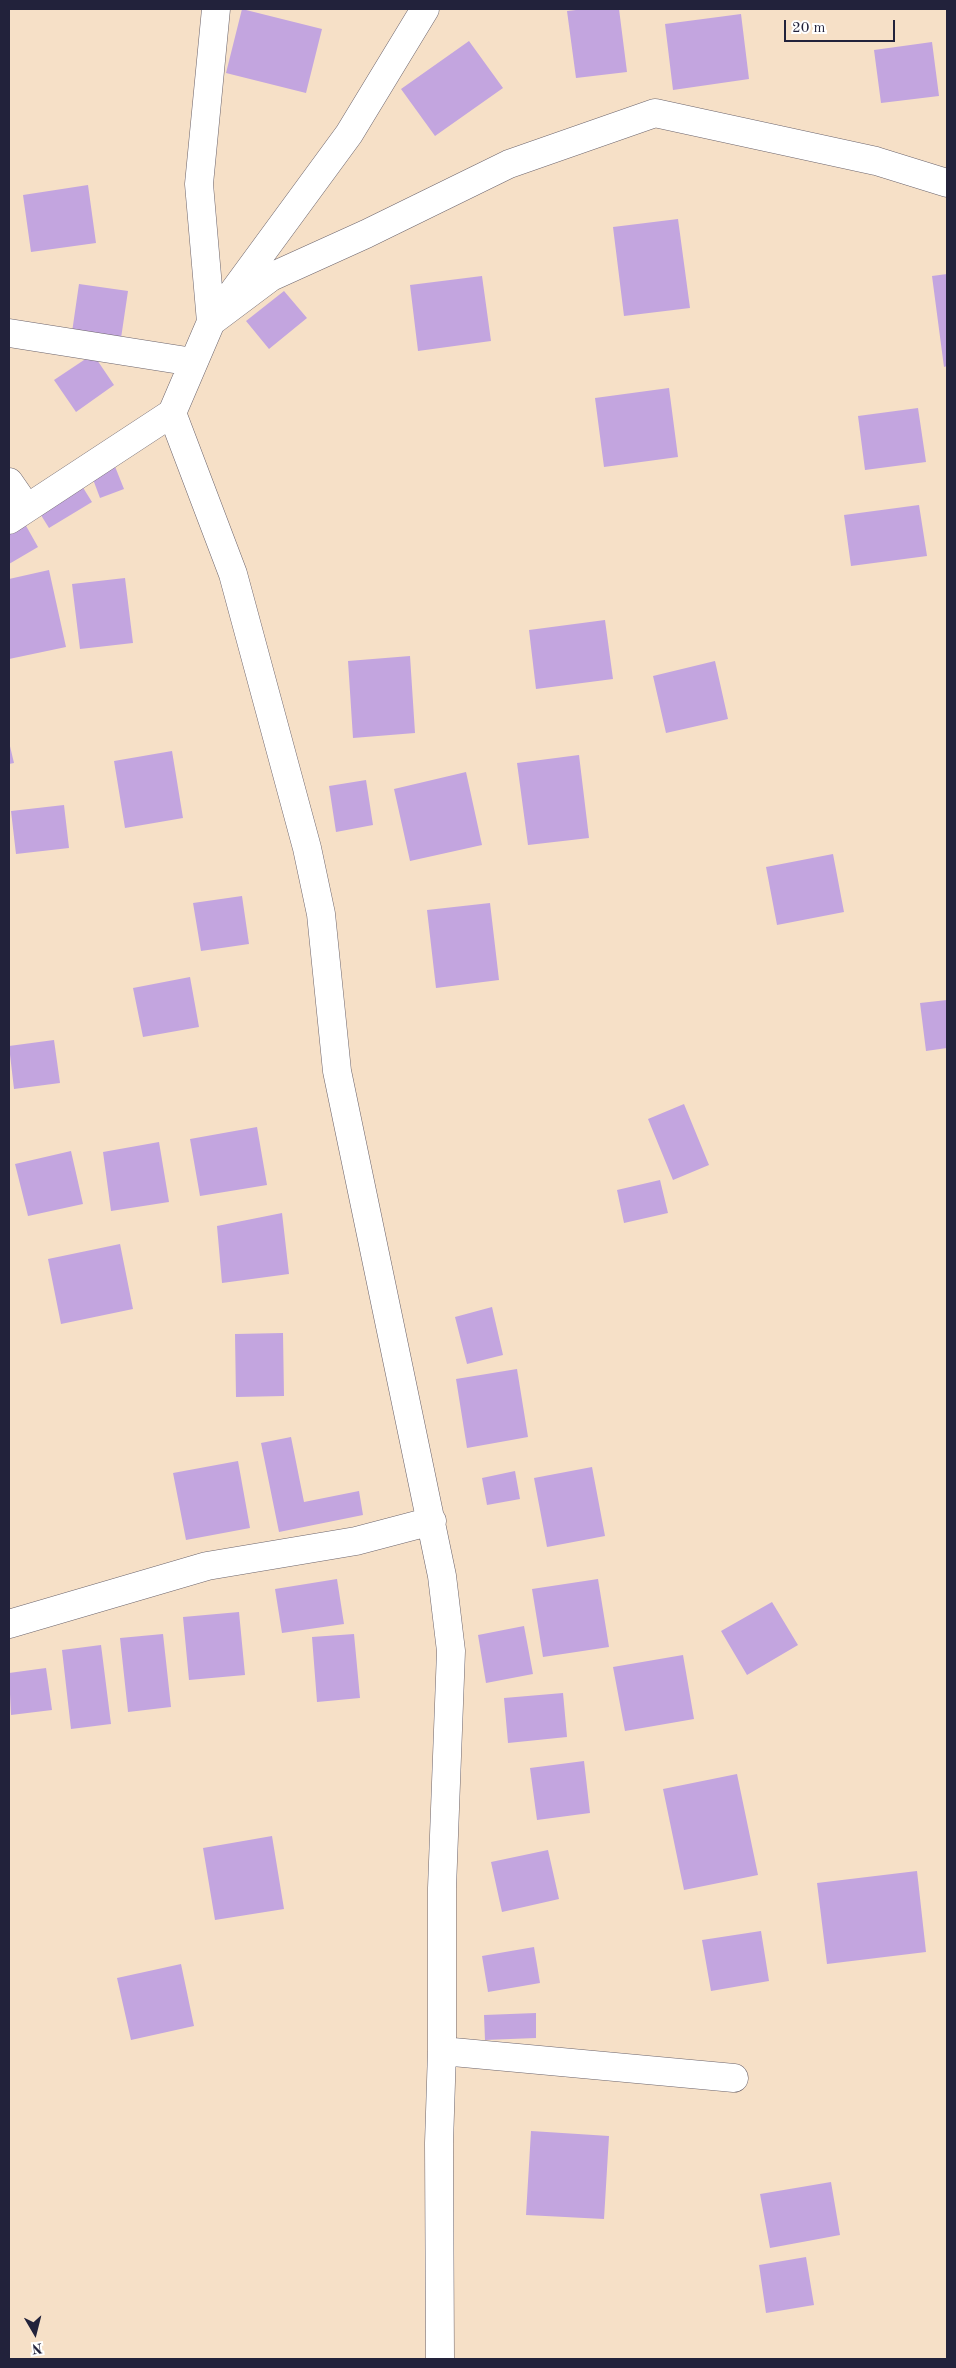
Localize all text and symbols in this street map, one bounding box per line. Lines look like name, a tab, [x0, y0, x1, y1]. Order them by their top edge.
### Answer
scale bar	[786, 10, 897, 42]
text: 20 m	[792, 21, 826, 36]
north arrow	[10, 2308, 60, 2358]
text: N	[31, 2340, 43, 2356]

